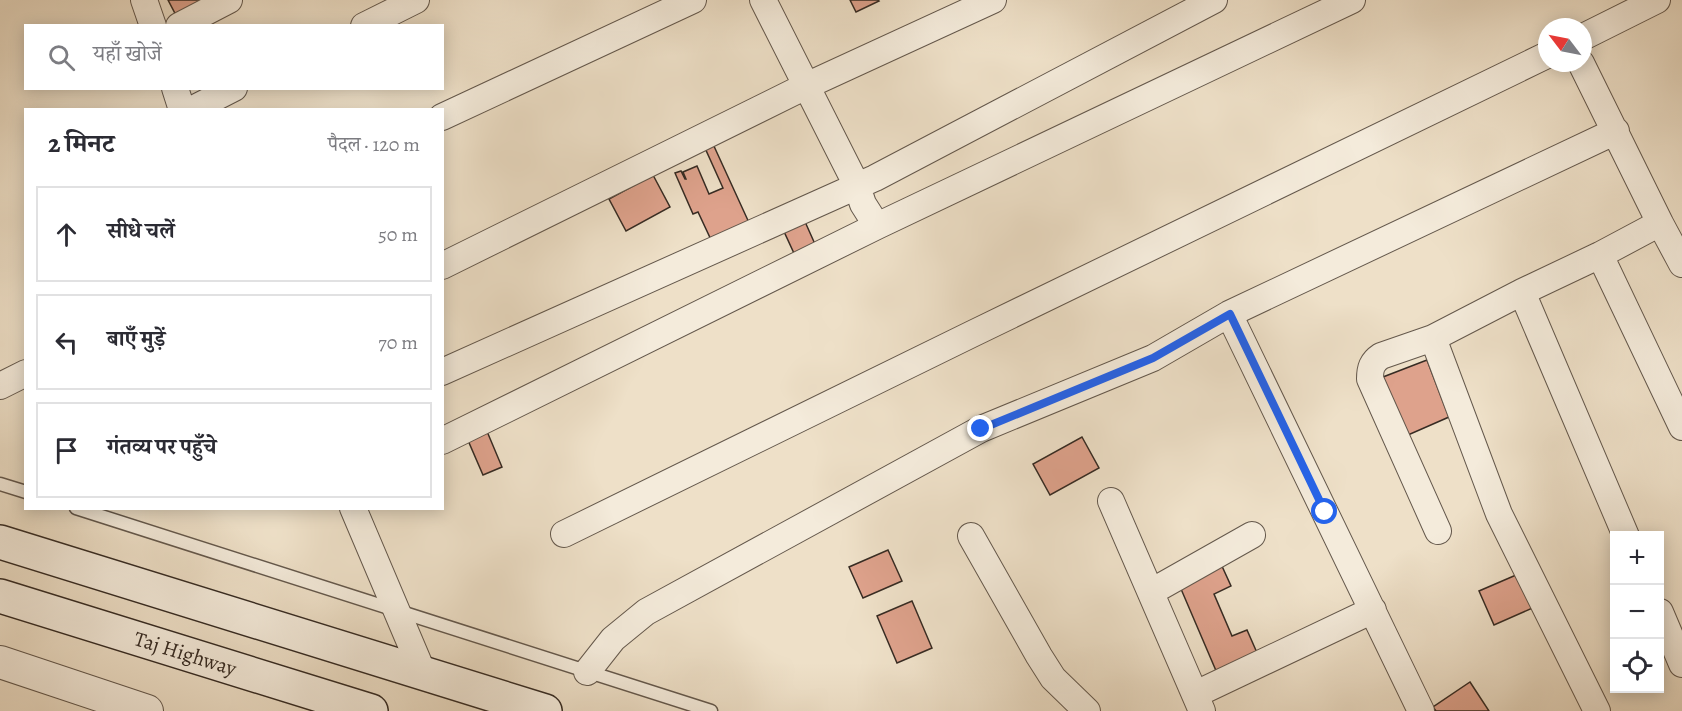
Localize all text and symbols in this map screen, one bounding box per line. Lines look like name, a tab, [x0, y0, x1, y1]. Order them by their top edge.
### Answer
north arrow	[1538, 18, 1592, 72]
search box	[24, 24, 444, 90]
text: यहाँ खोजें	[93, 39, 162, 69]
icon: search	[45, 41, 78, 74]
text: 2 मिनट	[48, 126, 114, 161]
text: पैदल · 120 m	[328, 131, 420, 158]
text: सीधे चलें	[107, 216, 175, 246]
icon: ahead	[50, 218, 83, 251]
text: 50 m	[378, 221, 418, 248]
text: बाएँ मुड़ें	[107, 324, 165, 354]
icon: left	[50, 326, 83, 359]
text: 70 m	[378, 329, 418, 356]
route end	[967, 415, 993, 441]
text: गंतव्य पर पहुँचे	[107, 432, 216, 462]
icon: arrive	[50, 434, 83, 467]
route start	[1311, 498, 1337, 524]
map controls	[1610, 531, 1664, 693]
button: +	[1610, 531, 1664, 585]
button: −	[1610, 585, 1664, 639]
street label: Taj Highway	[131, 624, 241, 683]
button: locate	[1610, 639, 1664, 693]

